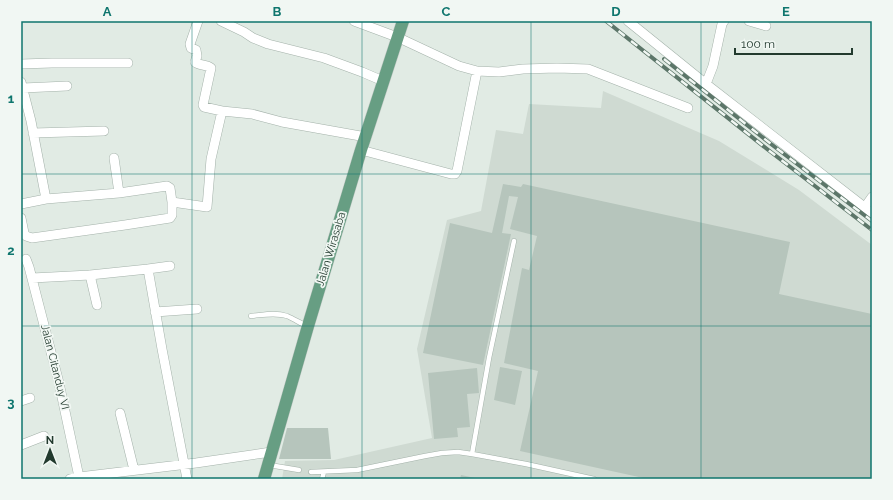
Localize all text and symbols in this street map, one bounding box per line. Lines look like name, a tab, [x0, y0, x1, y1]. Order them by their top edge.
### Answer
text: A	[103, 4, 112, 19]
text: B	[273, 4, 282, 19]
text: C	[442, 4, 451, 19]
text: D	[611, 4, 621, 19]
text: E	[782, 4, 790, 19]
scale bar	[735, 30, 852, 56]
text: 100 m	[741, 37, 775, 51]
text: 1	[8, 91, 15, 106]
street label: Jalan Wirasaba	[314, 210, 348, 288]
text: 2	[7, 243, 15, 258]
street label: Jalan Citanduy VI	[38, 323, 72, 411]
text: 3	[7, 395, 15, 410]
north arrow	[30, 430, 70, 470]
text: N	[46, 434, 54, 447]

